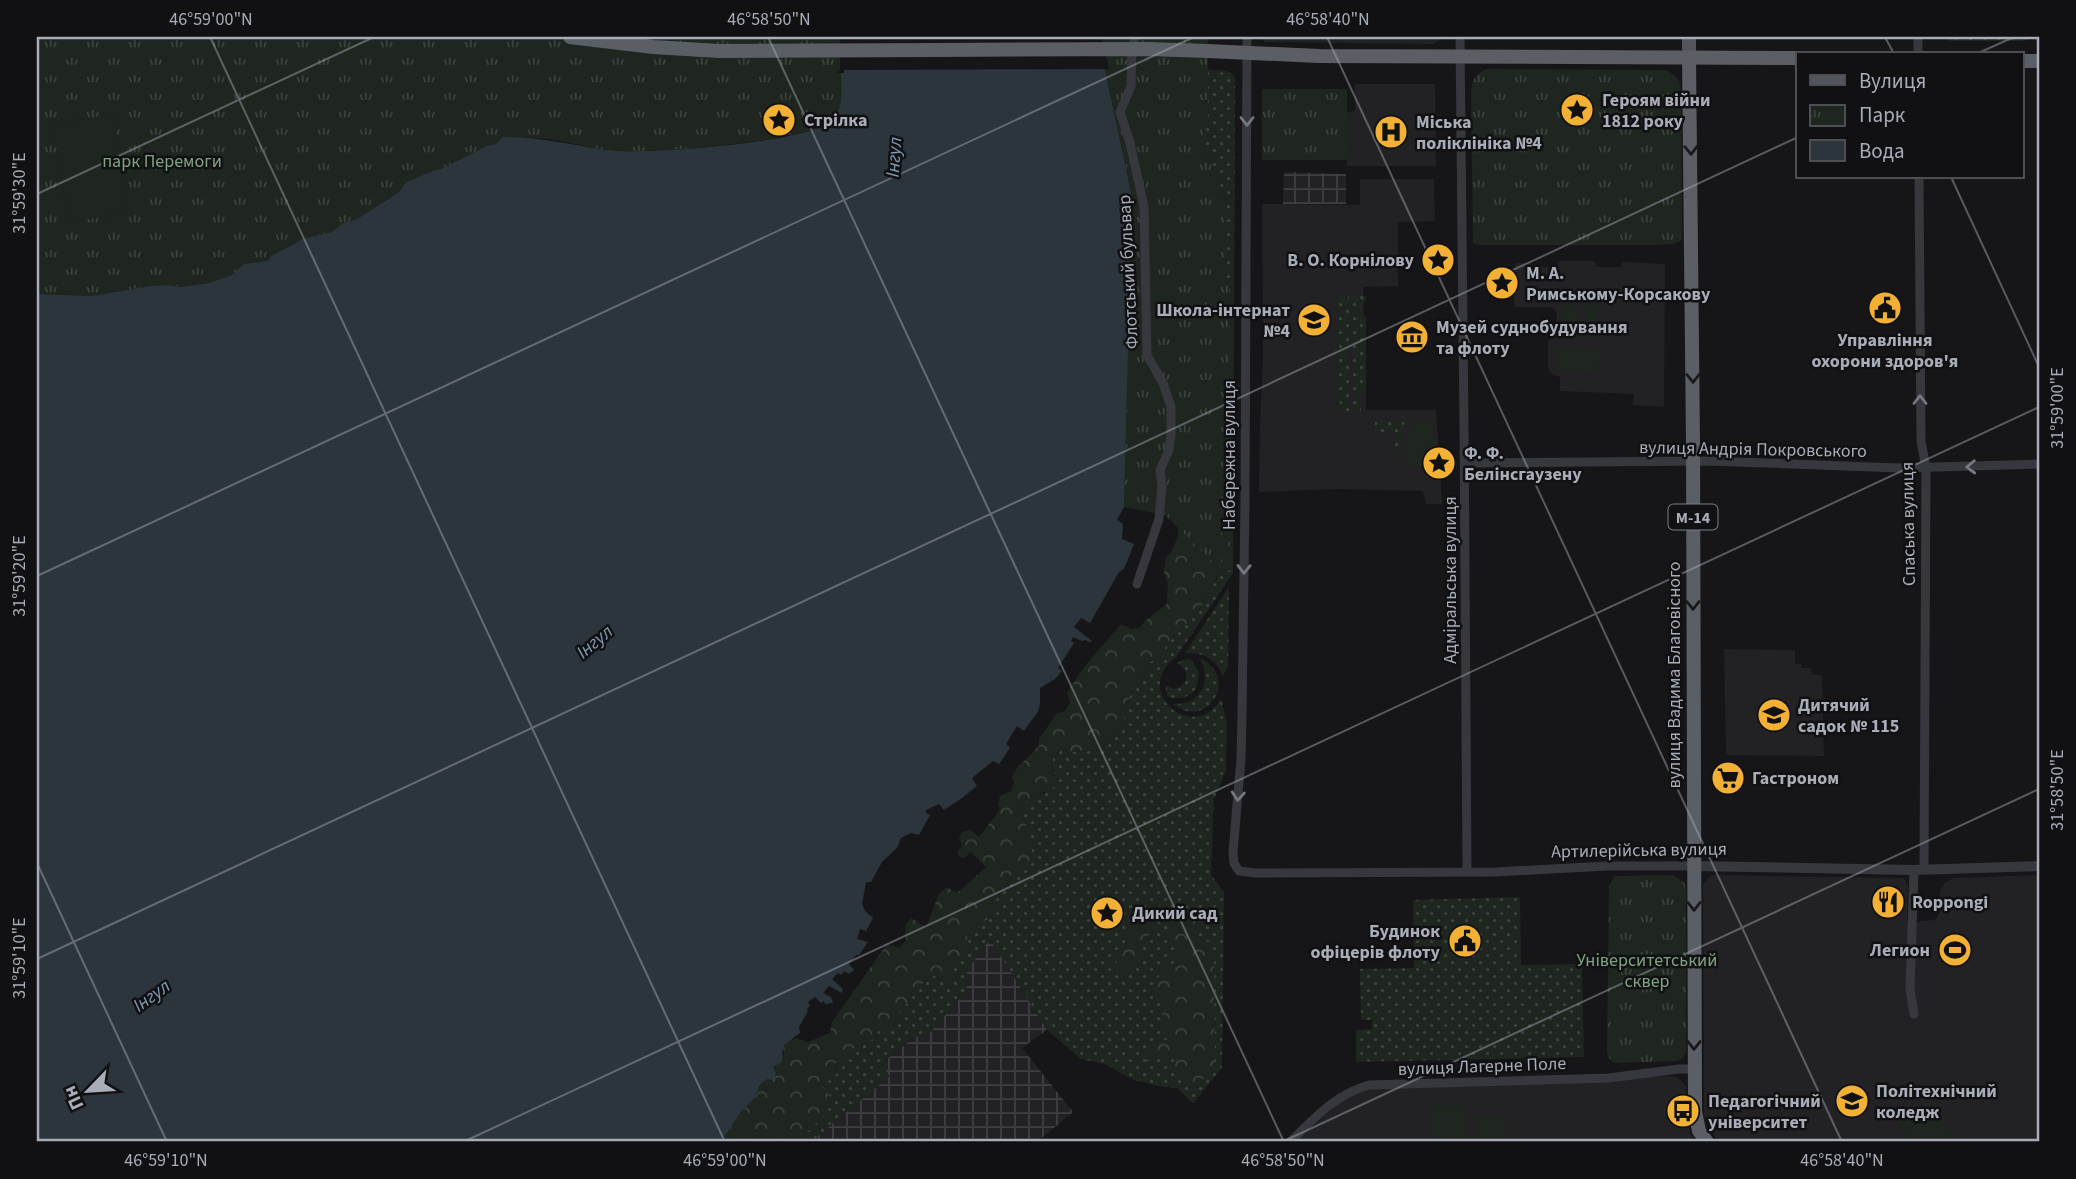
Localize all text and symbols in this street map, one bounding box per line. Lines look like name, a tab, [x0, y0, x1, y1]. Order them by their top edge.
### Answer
text: 46°59'00"N	[169, 7, 253, 32]
text: 46°58'50"N	[727, 7, 811, 32]
text: 46°58'40"N	[1286, 7, 1370, 32]
legend	[1796, 52, 2024, 178]
text: Вулиця	[1859, 66, 1926, 96]
place label: Героям війни 1812 року	[1602, 88, 1711, 134]
place icon: Героям війни 1812 року	[1558, 91, 1596, 129]
text: Парк	[1859, 100, 1906, 130]
place icon: Стрілка	[760, 101, 798, 139]
place label: Стрілка	[804, 108, 867, 133]
place label: Міська поліклініка №4	[1416, 110, 1542, 156]
hospital icon: Міська поліклініка №4	[1372, 113, 1410, 151]
one-way arrow	[1239, 116, 1255, 126]
water label: Інгул	[880, 136, 909, 178]
text: Вода	[1859, 136, 1905, 166]
one-way arrow	[1683, 145, 1699, 156]
park label: парк Перемоги	[102, 149, 222, 174]
text: 31°59'30"E	[7, 152, 32, 234]
street label: Флотський бульвар	[1112, 194, 1145, 350]
place icon: В. О. Корнілову	[1419, 241, 1457, 279]
place label: В. О. Корнілову	[1287, 248, 1415, 273]
place label: М. А. Римському-Корсакову	[1526, 261, 1711, 307]
place icon: М. А. Римському-Корсакову	[1483, 264, 1521, 302]
public building icon: Управління охорони здоров'я	[1866, 289, 1904, 327]
place label: Школа-інтернат №4	[1156, 298, 1290, 344]
school or university icon: Школа-інтернат №4	[1295, 301, 1333, 339]
place label: Музей суднобудування та флоту	[1436, 315, 1628, 361]
museum icon: Музей суднобудування та флоту	[1393, 318, 1431, 356]
place label: Управління охорони здоров'я	[1812, 328, 1958, 374]
text: 31°59'00"E	[2045, 367, 2070, 449]
one-way arrow	[1685, 373, 1701, 383]
street label: Набережна вулиця	[1217, 380, 1242, 530]
one-way arrow	[1912, 394, 1928, 405]
street label: вулиця Андрія Покровського	[1639, 435, 1867, 464]
place label: Ф. Ф. Белінсгаузену	[1464, 441, 1582, 487]
place icon: Ф. Ф. Белінсгаузену	[1420, 444, 1458, 482]
one-way arrow	[1965, 459, 1976, 474]
street label: Спаська вулиця	[1895, 462, 1922, 586]
street label: Адміральська вулиця	[1438, 496, 1463, 664]
road number: М-14	[1668, 504, 1718, 530]
text: 31°59'20"E	[7, 535, 32, 617]
street label: вулиця Вадима Благовісного	[1662, 562, 1687, 788]
one-way arrow	[1236, 564, 1252, 574]
one-way arrow	[1685, 600, 1701, 611]
water label: Інгул	[571, 619, 619, 666]
place label: Дитячий садок № 115	[1798, 693, 1899, 739]
school or university icon: Дитячий садок № 115	[1755, 696, 1793, 734]
text: 31°58'50"E	[2045, 749, 2070, 831]
supermarket icon: Гастроном	[1709, 759, 1747, 797]
place label: Гастроном	[1752, 766, 1839, 791]
one-way arrow	[1231, 791, 1246, 802]
street label: Артилерійська вулиця	[1551, 836, 1727, 865]
restaurant icon: Roppongi	[1869, 883, 1907, 921]
place label: Roppongi	[1912, 890, 1988, 915]
place icon: Дикий сад	[1088, 894, 1126, 932]
place label: Дикий сад	[1132, 901, 1218, 926]
one-way arrow	[1686, 901, 1702, 912]
text: 31°59'10"E	[7, 917, 32, 999]
place label: Будинок офіцерів флоту	[1310, 919, 1441, 965]
public building icon: Будинок офіцерів флоту	[1446, 922, 1484, 960]
sports icon: Легион	[1936, 931, 1974, 969]
place label: Легион	[1869, 938, 1930, 963]
park label: Університетський сквер	[1577, 948, 1717, 994]
water label: Інгул	[128, 973, 176, 1019]
one-way arrow	[1686, 1040, 1702, 1050]
street label: вулиця Лагерне Поле	[1397, 1051, 1567, 1082]
north arrow	[52, 1056, 122, 1126]
place label: Політехнічний коледж	[1876, 1079, 1997, 1125]
text: Пн	[57, 1081, 91, 1114]
school or university icon: Політехнічний коледж	[1833, 1082, 1871, 1120]
place label: Педагогічний університет	[1708, 1089, 1821, 1135]
bus stop icon: Педагогічний університет	[1664, 1092, 1702, 1130]
text: 46°59'10"N	[124, 1148, 208, 1173]
text: 46°59'00"N	[683, 1148, 767, 1173]
text: 46°58'50"N	[1241, 1148, 1325, 1173]
text: 46°58'40"N	[1800, 1148, 1884, 1173]

